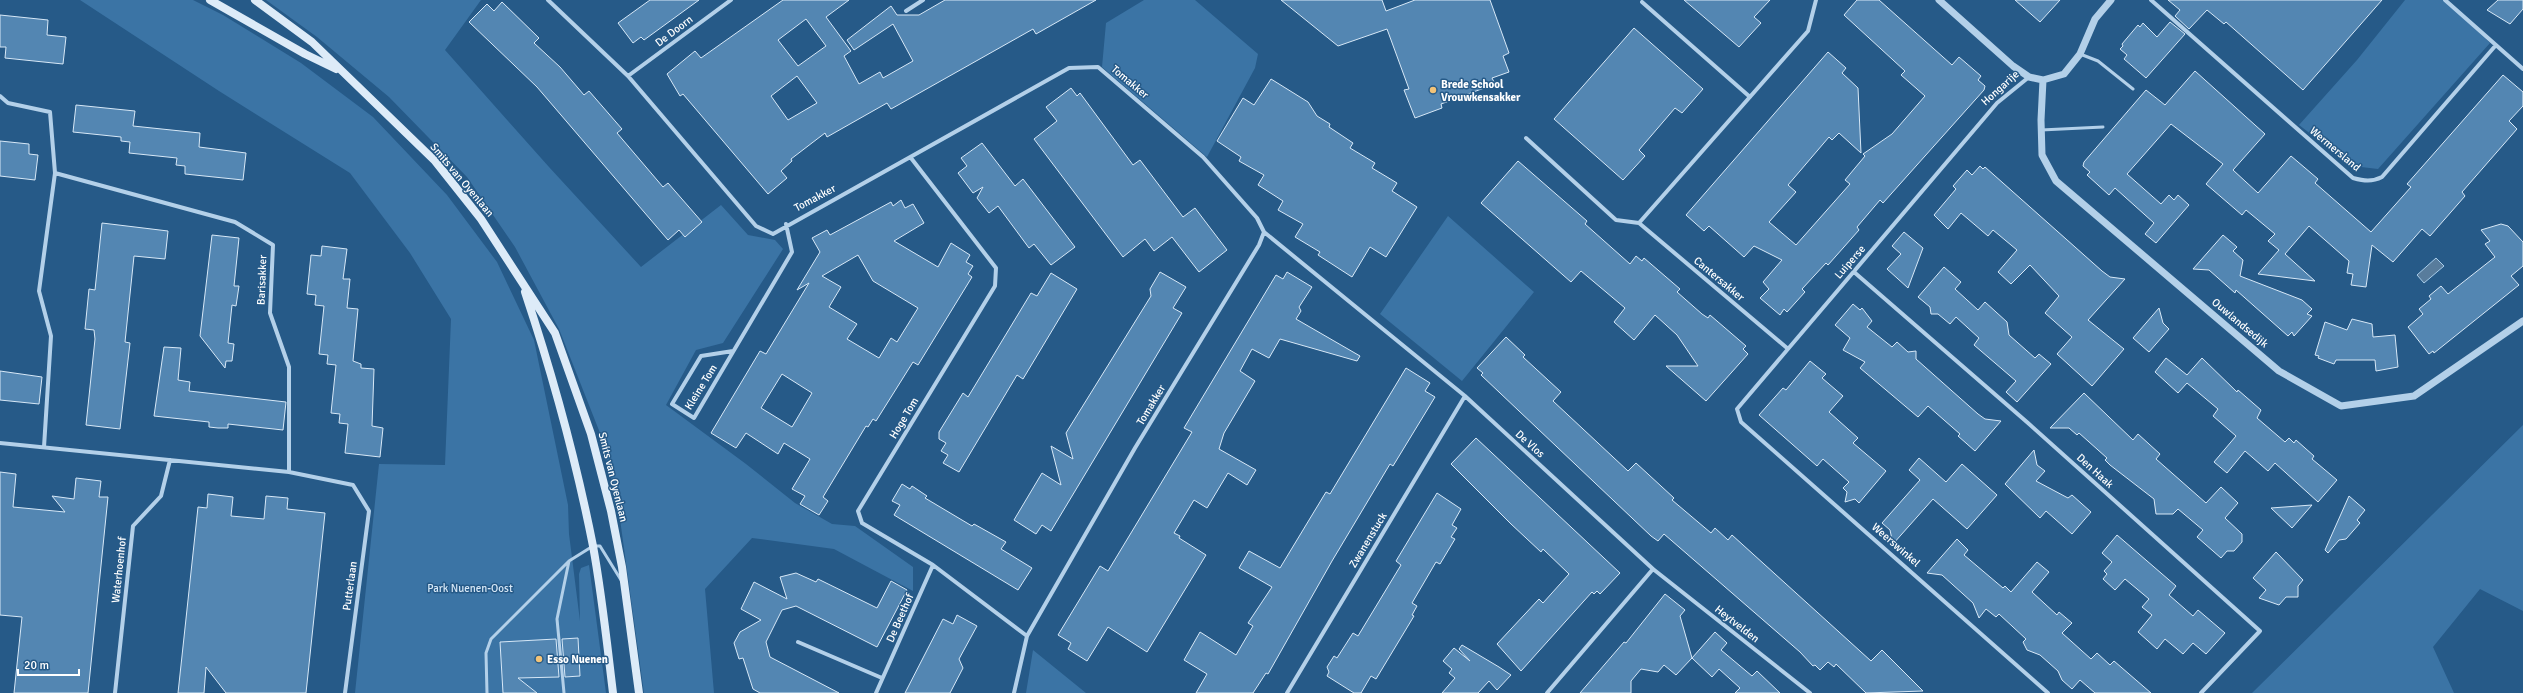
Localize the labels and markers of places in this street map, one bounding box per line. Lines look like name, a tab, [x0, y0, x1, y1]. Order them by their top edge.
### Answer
place label: Brede School Vrouwkensakker	[1441, 78, 1521, 104]
marker: Brede School Vrouwkensakker	[1428, 85, 1438, 95]
place label: Esso Nuenen	[547, 653, 608, 666]
marker: Esso Nuenen	[534, 654, 544, 664]

